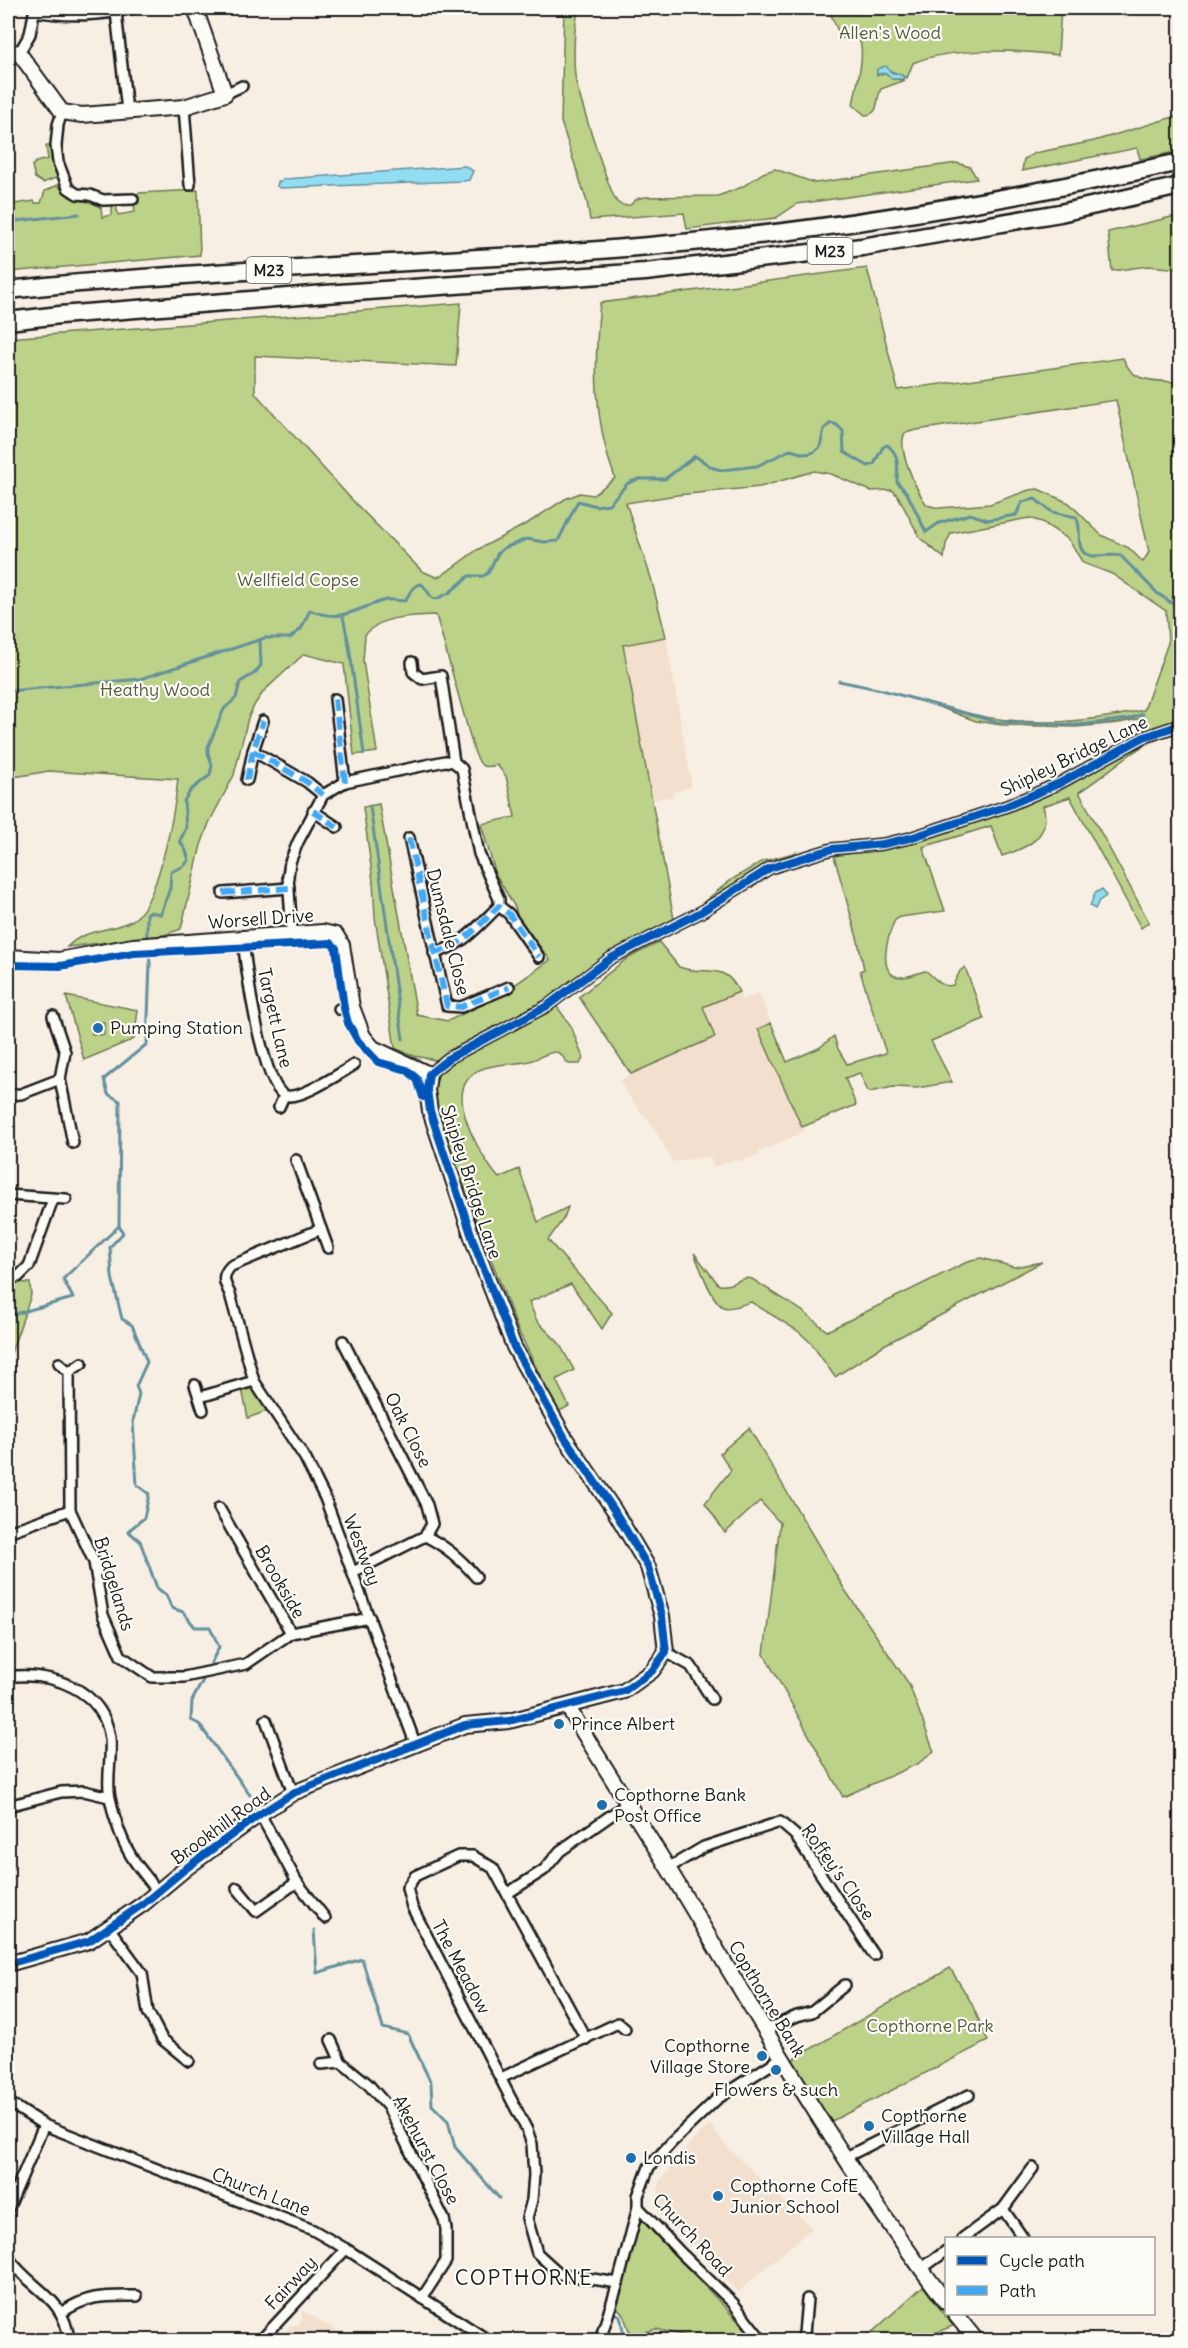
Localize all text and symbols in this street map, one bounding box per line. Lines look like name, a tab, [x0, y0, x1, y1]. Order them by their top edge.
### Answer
park label: Allen's Wood	[839, 21, 941, 44]
road number: M23	[808, 238, 852, 264]
road number: M23	[246, 257, 292, 283]
park label: Wellfield Copse	[237, 568, 359, 591]
park label: Heathy Wood	[100, 678, 211, 701]
street label: Shipley Bridge Lane	[996, 710, 1151, 801]
street label: Dumsdale Close	[422, 866, 475, 998]
street label: Worsell Drive	[207, 903, 315, 934]
street label: Targett Lane	[253, 966, 298, 1070]
place label: Pumping Station	[110, 1016, 243, 1039]
marker: Pumping Station	[91, 1021, 105, 1035]
street label: Shipley Bridge Lane	[436, 1102, 507, 1262]
street label: Oak Close	[380, 1388, 437, 1471]
street label: Westway	[338, 1511, 387, 1589]
street label: Bridgelands	[89, 1534, 140, 1634]
street label: Brookside	[250, 1541, 311, 1622]
place label: Prince Albert	[571, 1712, 675, 1735]
marker: Prince Albert	[552, 1717, 566, 1731]
street label: Brookhill Road	[166, 1782, 275, 1869]
place label: Copthorne Bank Post Office	[614, 1783, 746, 1827]
marker: Copthorne Bank Post Office	[595, 1798, 609, 1812]
street label: Roffey's Close	[797, 1819, 880, 1924]
street label: The Meadow	[427, 1916, 496, 2018]
street label: Copthorne Bank	[724, 1936, 811, 2061]
park label: Copthorne Park	[866, 2014, 994, 2037]
place label: Copthorne Village Store	[650, 2034, 750, 2078]
marker: Copthorne Village Store	[755, 2049, 769, 2063]
marker: Flowers & such	[769, 2063, 783, 2077]
place label: Flowers & such	[714, 2078, 838, 2101]
street label: Akehurst Close	[388, 2091, 465, 2209]
place label: Copthorne Village Hall	[881, 2104, 970, 2148]
marker: Copthorne Village Hall	[862, 2119, 876, 2133]
place label: Londis	[643, 2146, 696, 2169]
marker: Londis	[624, 2151, 638, 2165]
street label: Church Lane	[209, 2162, 314, 2221]
place label: Copthorne CofE Junior School	[730, 2174, 858, 2218]
street label: Church Road	[648, 2188, 737, 2282]
marker: Copthorne CofE Junior School	[711, 2189, 725, 2203]
legend	[945, 2237, 1155, 2315]
text: Cycle path	[999, 2249, 1085, 2272]
street label: Fairway	[260, 2251, 321, 2314]
district label: COPTHORNE	[455, 2264, 593, 2291]
text: Path	[999, 2279, 1036, 2302]

